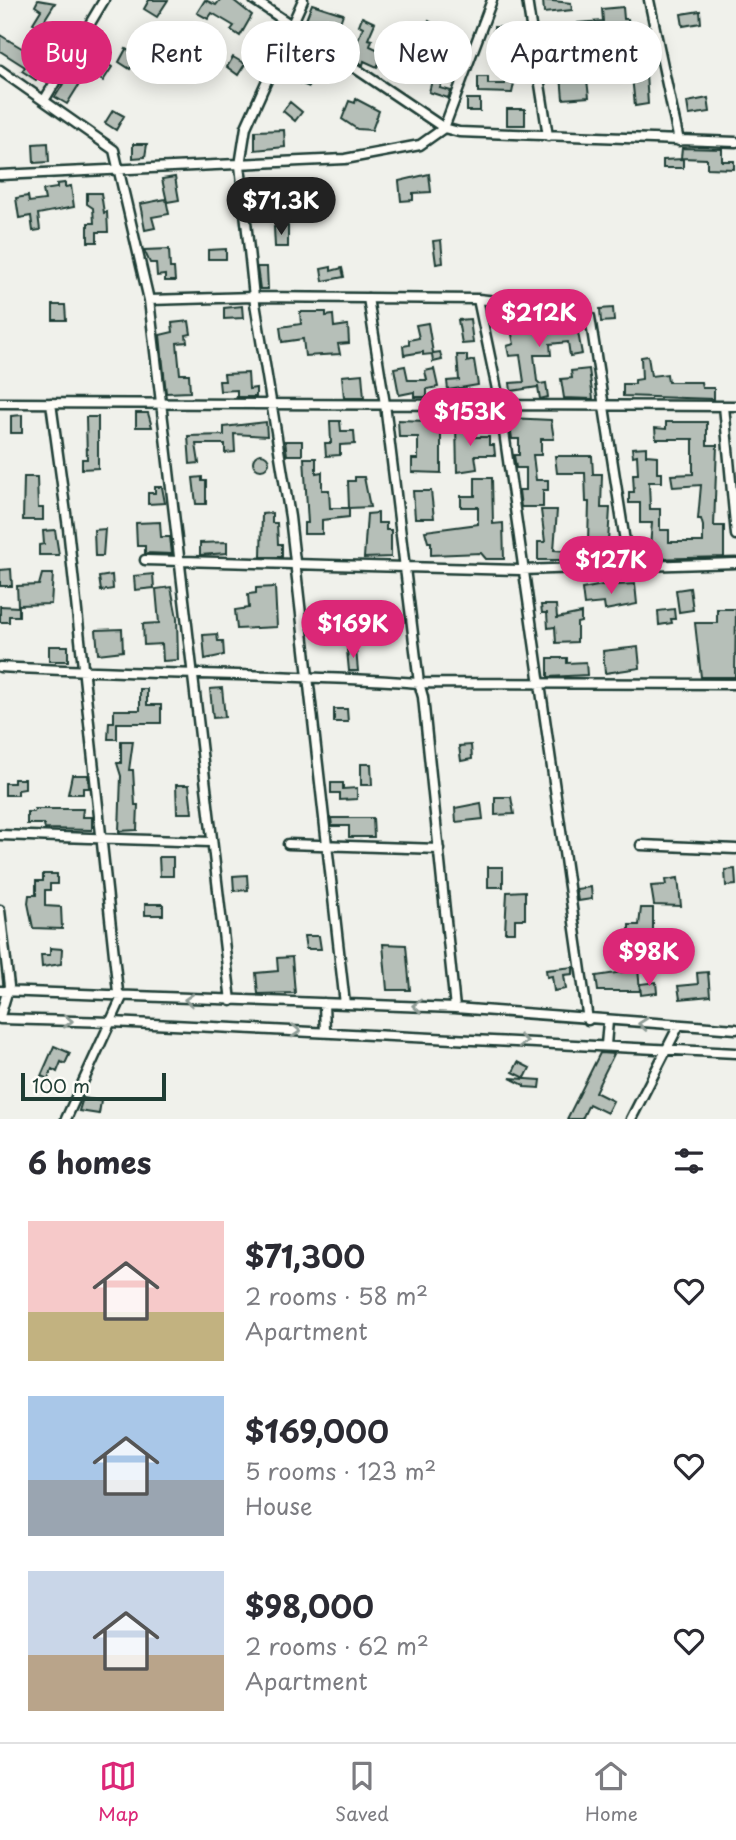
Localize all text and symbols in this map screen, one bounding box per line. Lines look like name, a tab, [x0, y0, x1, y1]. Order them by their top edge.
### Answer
chip: Buy	[21, 21, 112, 84]
chip: Rent	[126, 21, 227, 84]
chip: Filters	[241, 21, 360, 84]
chip: New	[374, 21, 472, 84]
chip: Apartment	[486, 21, 662, 84]
pin: $71.3K	[224, 177, 338, 237]
text: $71.3K	[243, 182, 319, 217]
pin: $212K	[490, 290, 588, 349]
text: $212K	[501, 294, 577, 329]
pin: $153K	[421, 388, 519, 448]
text: $153K	[434, 393, 506, 428]
pin: $127K	[562, 536, 660, 596]
text: $127K	[575, 541, 647, 576]
pin: $169K	[304, 600, 402, 660]
text: $169K	[317, 605, 389, 640]
pin: $98K	[608, 928, 690, 988]
text: $98K	[619, 933, 679, 968]
one-way arrow	[184, 992, 195, 1007]
one-way arrow	[411, 998, 422, 1013]
one-way arrow	[63, 1013, 74, 1028]
one-way arrow	[638, 1017, 649, 1032]
one-way arrow	[290, 1023, 301, 1038]
one-way arrow	[518, 1034, 529, 1049]
scale bar	[21, 1070, 166, 1102]
text: 100 m	[32, 1071, 90, 1099]
text: 6 homes	[28, 1139, 151, 1184]
icon: filters	[670, 1142, 708, 1180]
text: $71,300	[245, 1233, 365, 1278]
icon: home	[84, 1249, 168, 1333]
icon: heart	[670, 1272, 708, 1310]
text: 2 rooms · 58 m²	[245, 1278, 428, 1313]
text: Apartment	[245, 1313, 368, 1348]
text: $169,000	[245, 1408, 389, 1453]
icon: home	[84, 1424, 168, 1508]
icon: heart	[670, 1447, 708, 1485]
text: 5 rooms · 123 m²	[245, 1453, 436, 1488]
text: House	[245, 1488, 312, 1523]
text: $98,000	[245, 1583, 374, 1628]
icon: home	[84, 1599, 168, 1683]
icon: heart	[670, 1622, 708, 1660]
text: 2 rooms · 62 m²	[245, 1628, 429, 1663]
text: Apartment	[245, 1663, 368, 1698]
tab: Map	[98, 1757, 139, 1827]
tab: Saved	[335, 1757, 389, 1827]
tab: Home	[585, 1757, 638, 1827]

